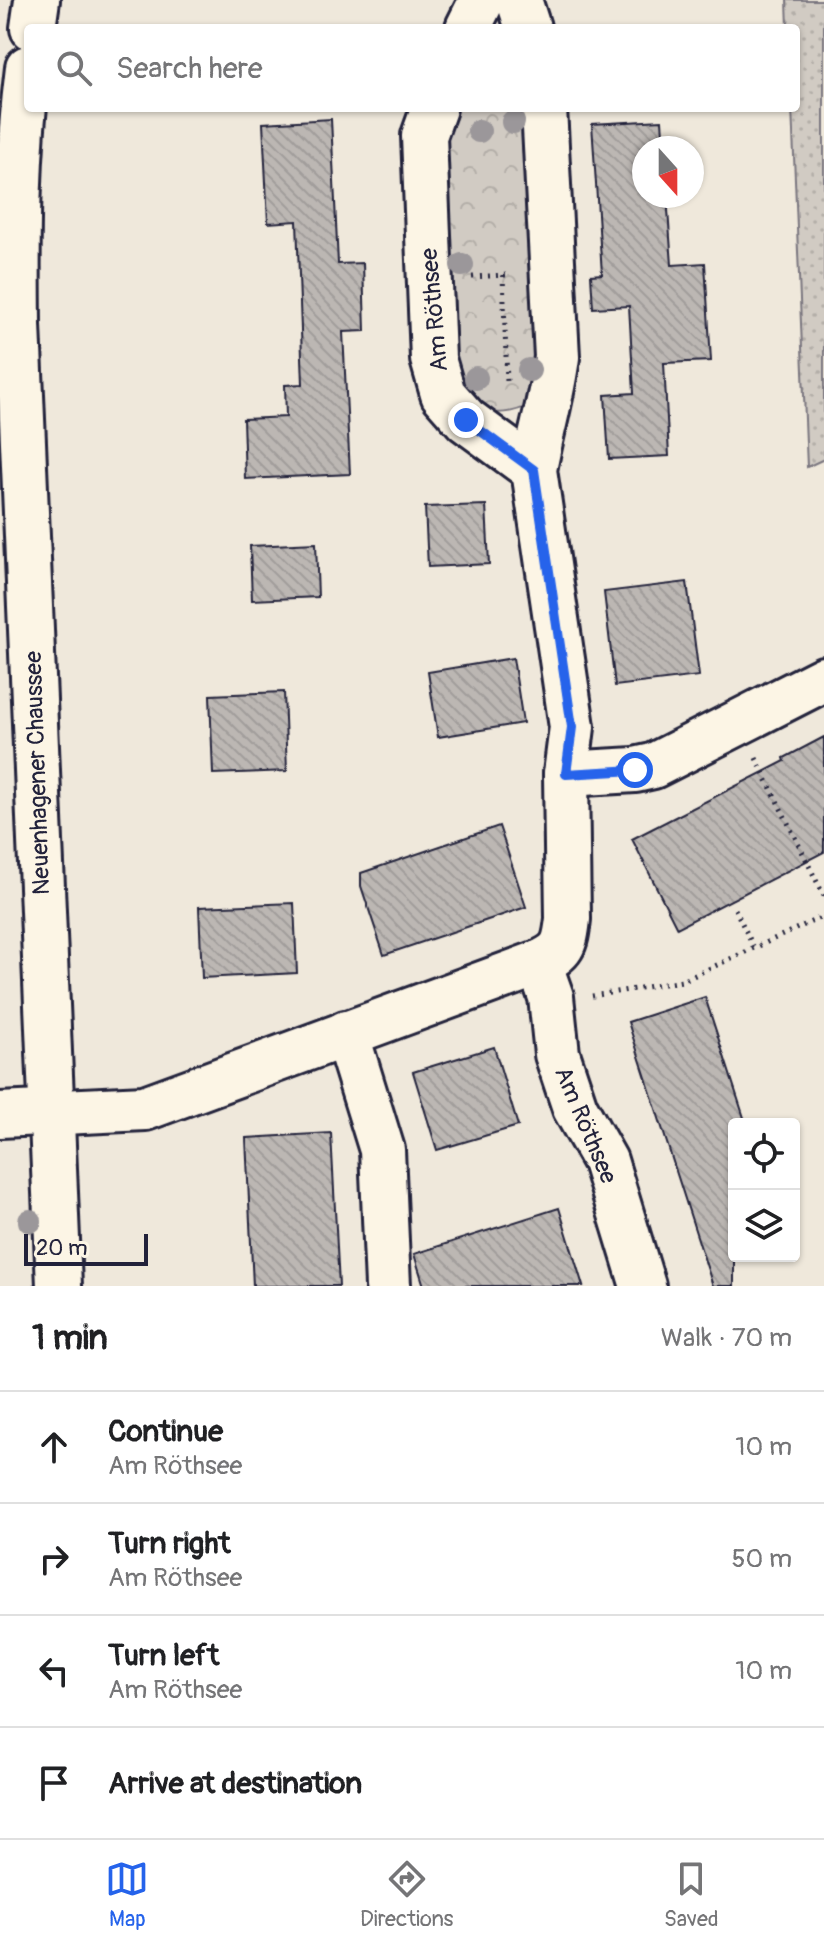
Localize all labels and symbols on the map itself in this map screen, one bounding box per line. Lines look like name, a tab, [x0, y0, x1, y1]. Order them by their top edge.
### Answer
north arrow	[632, 136, 704, 208]
street label: Am Röthsee	[415, 247, 454, 373]
route end	[448, 402, 484, 438]
street label: Neuenhagener Chaussee	[19, 650, 56, 895]
route start	[617, 752, 653, 788]
street label: Am Röthsee	[548, 1062, 623, 1188]
scale bar	[24, 1230, 148, 1266]

